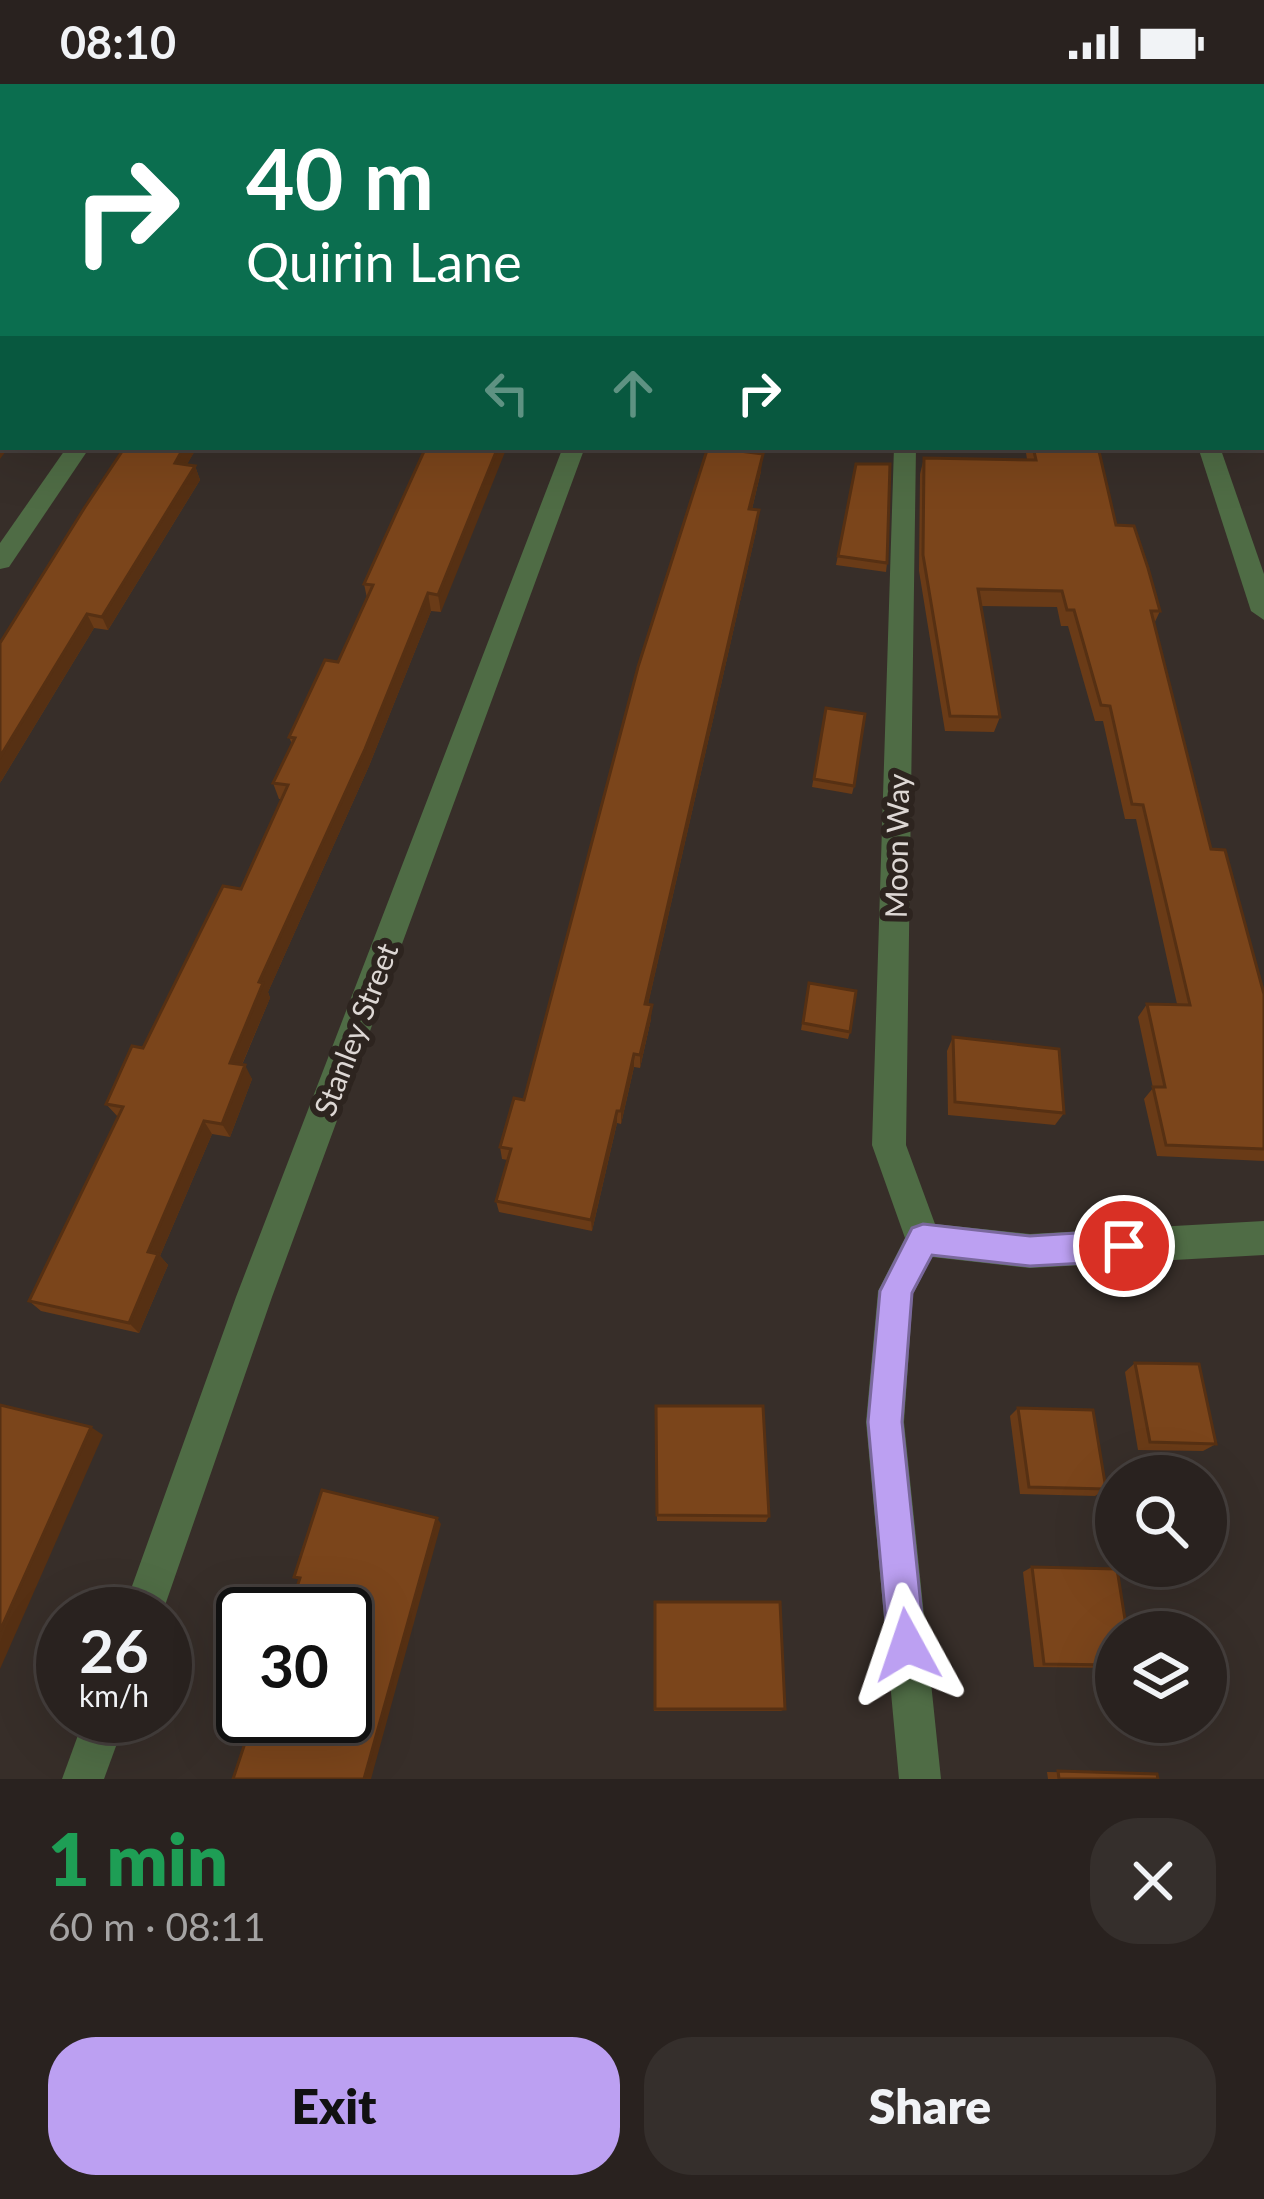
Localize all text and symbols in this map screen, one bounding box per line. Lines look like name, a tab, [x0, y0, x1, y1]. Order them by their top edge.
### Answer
text: 08:10	[60, 15, 176, 69]
text: 40 m	[246, 127, 434, 228]
icon: right	[48, 132, 204, 288]
text: Quirin Lane	[246, 229, 522, 294]
icon: left	[474, 360, 540, 426]
icon: ahead	[600, 360, 666, 426]
icon: right	[726, 360, 792, 426]
street label: Moon Way	[877, 773, 915, 919]
street label: Stanley Street	[306, 937, 404, 1120]
pin	[1073, 1195, 1175, 1297]
icon: arrive	[1091, 1213, 1157, 1279]
map controls	[1095, 1455, 1227, 1743]
button: search	[1095, 1455, 1227, 1587]
position arrow	[844, 1582, 970, 1708]
speed limit sign: 30	[216, 1587, 372, 1743]
button: layers	[1095, 1611, 1227, 1743]
text: 26	[79, 1614, 149, 1686]
text: km/h	[79, 1677, 149, 1713]
text: 1 min	[48, 1815, 228, 1901]
button: close	[1090, 1818, 1216, 1944]
text: 60 m · 08:11	[48, 1903, 266, 1949]
button: Exit	[48, 2037, 620, 2175]
button: Share	[644, 2037, 1216, 2175]

